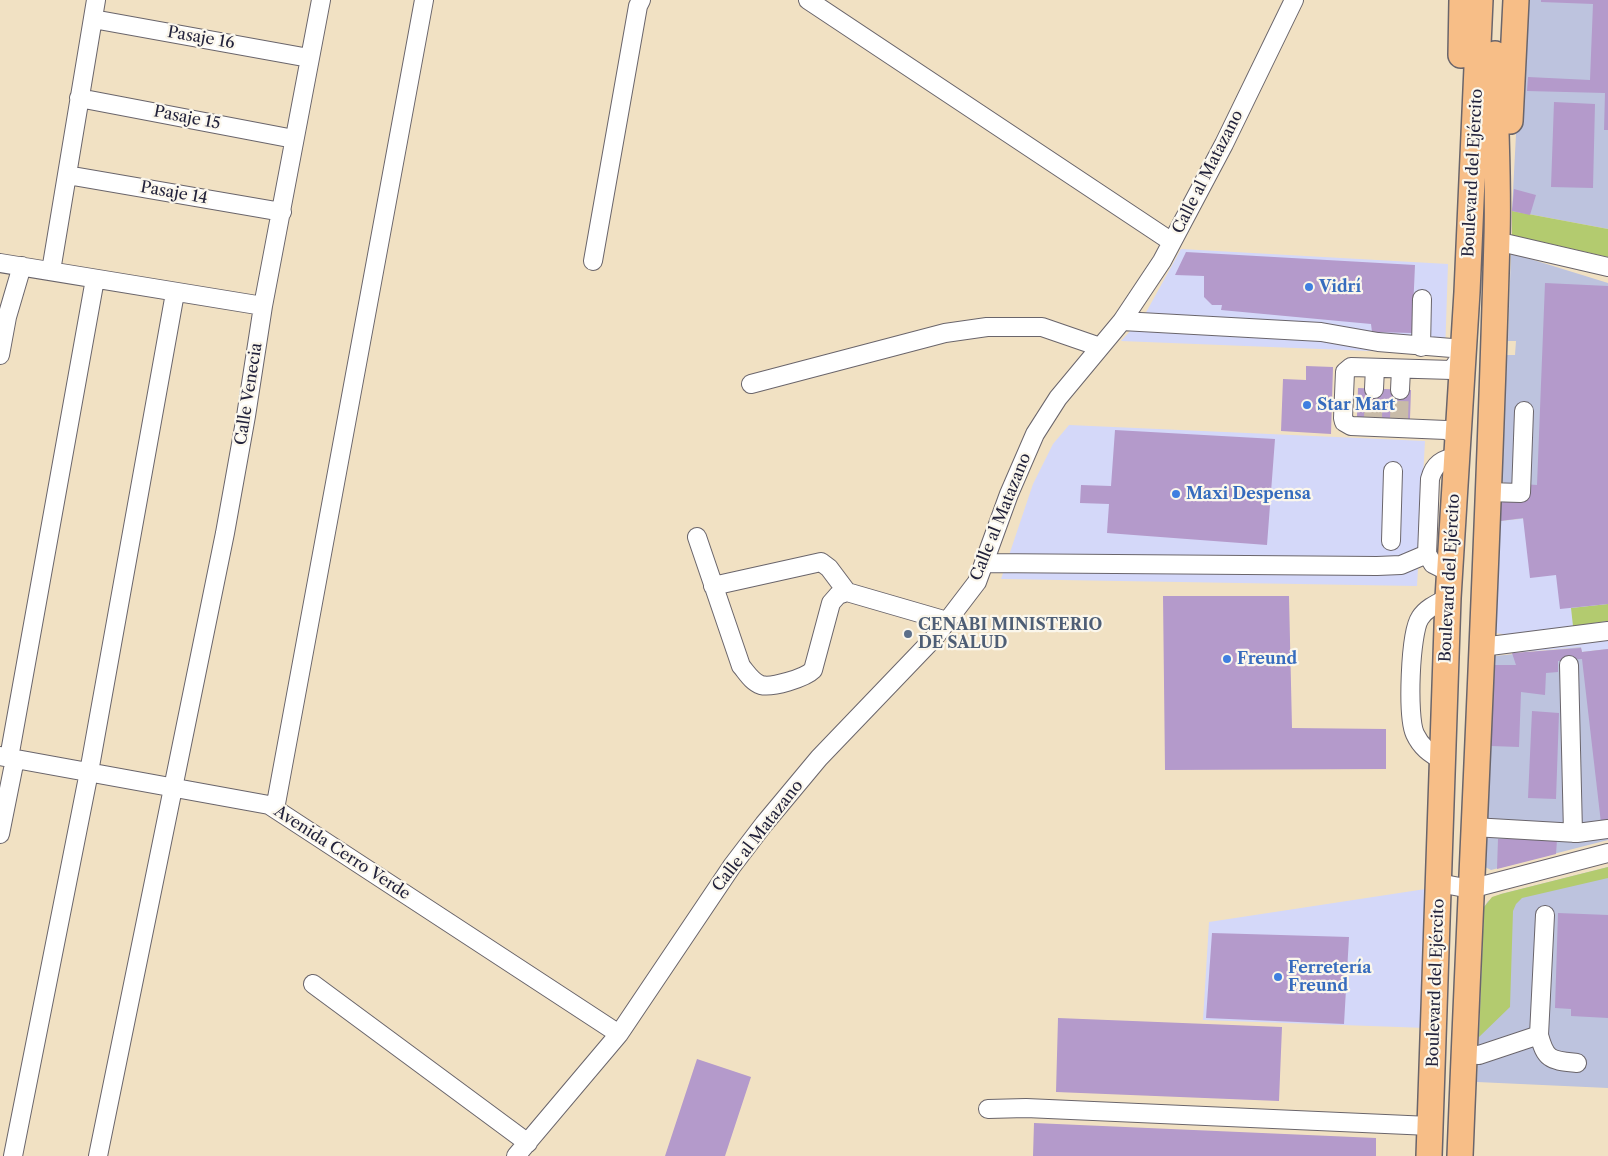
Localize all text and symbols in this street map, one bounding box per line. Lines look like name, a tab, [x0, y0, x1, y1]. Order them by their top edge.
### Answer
street label: Pasaje 16	[166, 23, 236, 53]
street label: Boulevard del Ejército	[1459, 88, 1487, 258]
street label: Pasaje 15	[152, 102, 222, 134]
street label: Calle al Matazano	[1169, 107, 1247, 237]
street label: Pasaje 14	[139, 178, 209, 208]
place label: Vidrí	[1319, 277, 1361, 297]
marker: Vidrí	[1303, 281, 1315, 293]
street label: Calle Venecia	[231, 341, 267, 447]
place label: Star Mart	[1317, 395, 1395, 415]
marker: Star Mart	[1301, 399, 1313, 411]
street label: Calle al Matazano	[967, 450, 1035, 584]
place label: Maxi Despensa	[1186, 484, 1311, 504]
marker: Maxi Despensa	[1170, 488, 1182, 500]
street label: Boulevard del Ejército	[1436, 493, 1464, 663]
place label: CENABI MINISTERIO DE SALUD	[918, 615, 1102, 653]
marker: CENABI MINISTERIO DE SALUD	[902, 628, 914, 640]
place label: Freund	[1237, 649, 1297, 669]
marker: Freund	[1221, 653, 1233, 665]
street label: Calle al Matazano	[709, 776, 807, 896]
street label: Avenida Cerro Verde	[270, 802, 414, 904]
street label: Boulevard del Ejército	[1423, 898, 1449, 1068]
place label: Ferretería Freund	[1288, 958, 1372, 996]
marker: Ferretería Freund	[1272, 971, 1284, 983]

